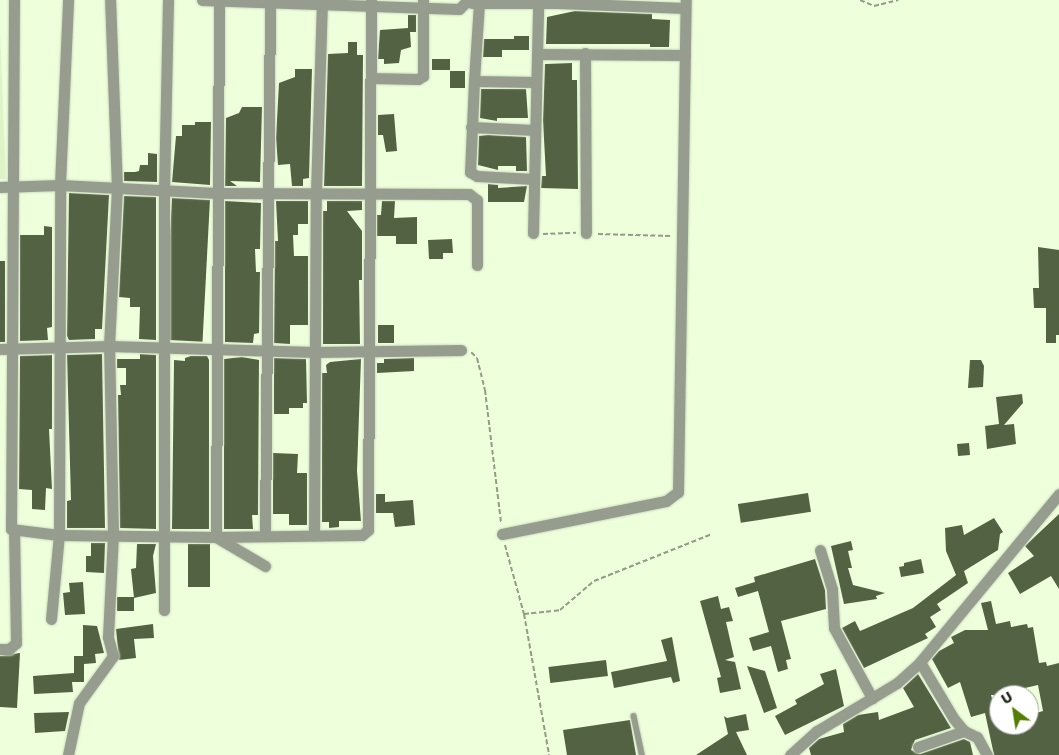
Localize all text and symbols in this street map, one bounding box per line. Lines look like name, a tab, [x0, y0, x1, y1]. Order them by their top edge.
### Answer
north arrow	[989, 685, 1039, 735]
text: U	[998, 688, 1015, 707]

